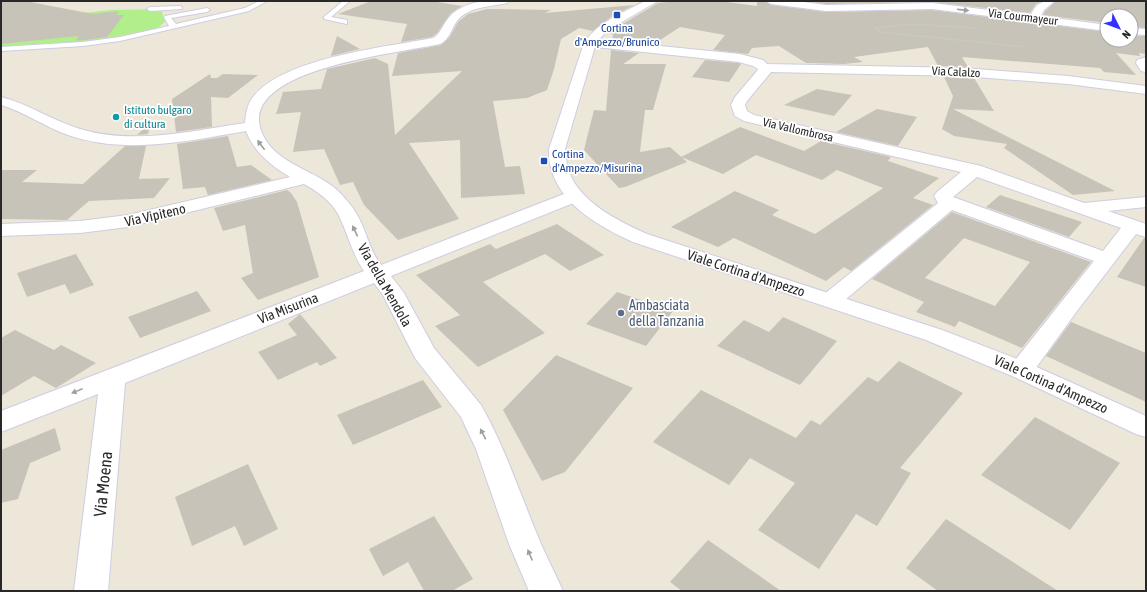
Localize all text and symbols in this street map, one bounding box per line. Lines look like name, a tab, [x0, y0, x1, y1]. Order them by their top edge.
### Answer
street label: Via Courmayeur	[987, 6, 1059, 28]
one-way arrow	[957, 7, 969, 13]
north arrow	[1099, 8, 1139, 48]
marker: Cortina d'Ampezzo/Brunico	[612, 10, 622, 20]
place label: Cortina d'Ampezzo/Brunico	[574, 21, 660, 49]
text: N	[1120, 28, 1133, 41]
street label: Via Calalzo	[931, 64, 981, 80]
place label: Istituto bulgaro di cultura	[124, 103, 192, 131]
marker: Istituto bulgaro di cultura	[111, 112, 121, 122]
street label: Via Vallombrosa	[761, 115, 835, 145]
one-way arrow	[257, 139, 266, 150]
place label: Cortina d'Ampezzo/Misurina	[552, 147, 642, 175]
marker: Cortina d'Ampezzo/Misurina	[539, 156, 549, 166]
street label: Via Vipiteno	[123, 200, 187, 230]
one-way arrow	[352, 225, 358, 236]
street label: Via della Mendola	[355, 241, 415, 329]
street label: Viale Cortina d'Ampezzo	[685, 246, 807, 300]
street label: Via Misurina	[256, 289, 320, 327]
place label: Ambasciata della Tanzania	[629, 297, 704, 329]
marker: Ambasciata della Tanzania	[616, 308, 626, 318]
street label: Viale Cortina d'Ampezzo	[991, 352, 1111, 416]
one-way arrow	[71, 389, 83, 395]
one-way arrow	[480, 428, 486, 440]
street label: Via Moena	[90, 450, 116, 518]
one-way arrow	[527, 549, 533, 561]

